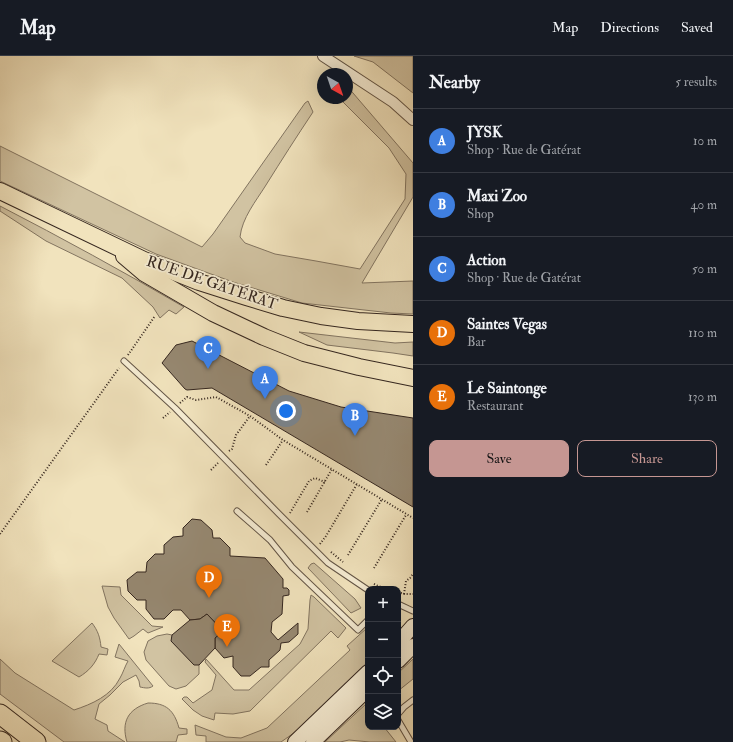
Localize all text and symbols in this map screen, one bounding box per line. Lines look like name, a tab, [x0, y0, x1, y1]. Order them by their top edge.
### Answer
text: Map	[20, 16, 56, 40]
text: Map	[552, 19, 578, 36]
text: Directions	[600, 19, 659, 36]
text: Saved	[681, 19, 713, 36]
north arrow	[317, 68, 353, 104]
text: Nearby	[429, 72, 480, 93]
text: 5 results	[675, 74, 717, 90]
text: JYSK	[467, 123, 502, 142]
text: A	[438, 133, 446, 149]
text: 10 m	[693, 133, 717, 149]
text: Shop · Rue de Gatérat	[467, 142, 581, 158]
text: Maxi Zoo	[467, 187, 527, 206]
text: B	[438, 197, 446, 213]
text: 40 m	[691, 197, 717, 213]
text: Shop	[467, 206, 494, 222]
street label: RUE DE GATÉRAT	[144, 250, 281, 314]
text: Action	[467, 251, 506, 270]
text: C	[437, 261, 447, 277]
text: 50 m	[692, 261, 717, 277]
text: Shop · Rue de Gatérat	[467, 270, 581, 286]
text: Saintes Vegas	[467, 315, 547, 334]
text: D	[437, 325, 447, 341]
text: 110 m	[688, 325, 717, 341]
text: Bar	[467, 334, 486, 350]
pin: C	[195, 336, 221, 369]
pin: A	[252, 366, 278, 399]
text: Le Saintonge	[467, 379, 547, 398]
text: E	[437, 389, 447, 405]
text: 130 m	[688, 389, 717, 405]
text: Restaurant	[467, 398, 523, 414]
your location	[276, 401, 296, 421]
pin: B	[342, 403, 368, 436]
button: Save	[429, 440, 569, 477]
button: Share	[577, 440, 717, 477]
pin: D	[196, 565, 222, 598]
map controls	[365, 586, 401, 730]
button: +	[365, 586, 401, 622]
pin: E	[214, 614, 240, 647]
button: −	[365, 622, 401, 658]
button: locate	[365, 658, 401, 694]
button: layers	[365, 694, 401, 730]

